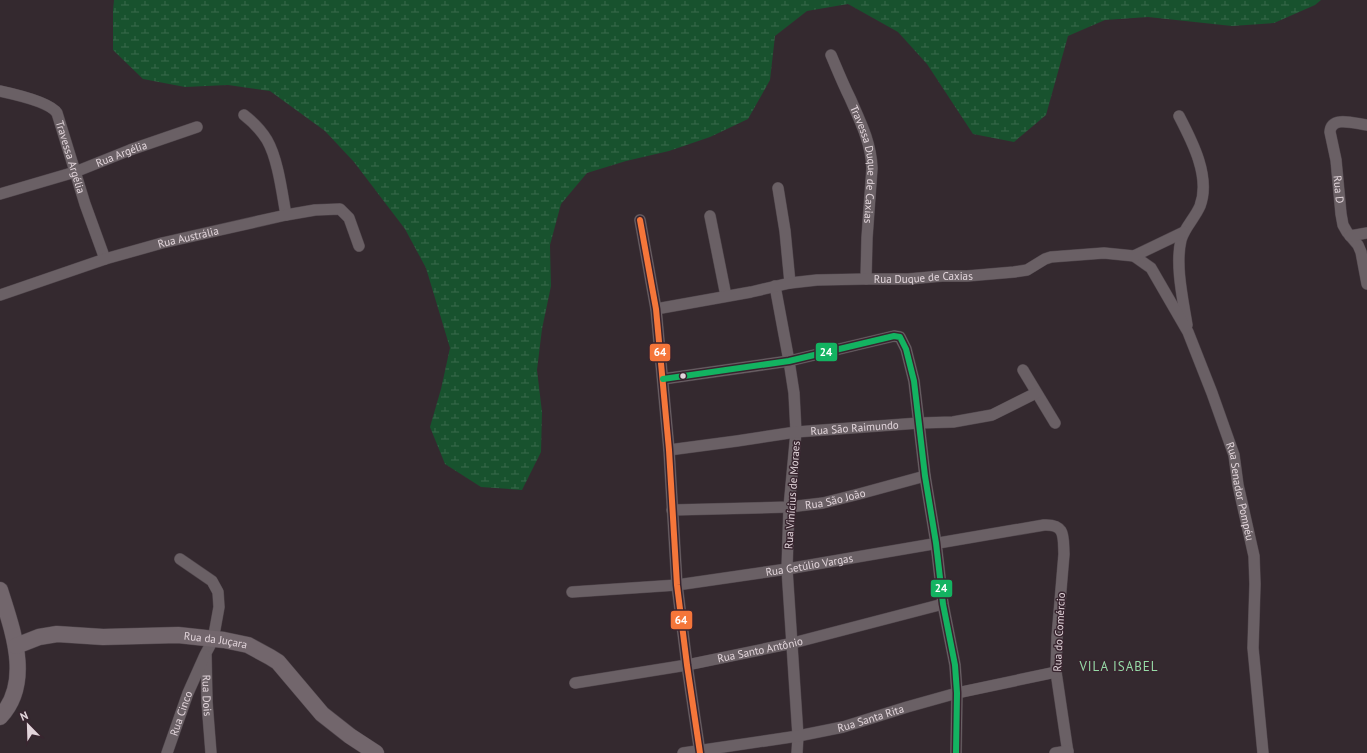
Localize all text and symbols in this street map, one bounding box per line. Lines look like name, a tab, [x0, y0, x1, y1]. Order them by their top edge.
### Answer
street label: Travessa Duque de Caxias	[847, 103, 879, 224]
street label: Travessa Argélia	[53, 119, 88, 195]
street label: Rua Argélia	[94, 138, 149, 170]
street label: Rua D	[1330, 175, 1347, 204]
street label: Rua Austrália	[156, 223, 220, 251]
street label: Rua Duque de Caxias	[874, 269, 974, 286]
line badge: 24	[815, 342, 838, 362]
line badge: 64	[649, 343, 671, 362]
text: 64	[654, 345, 667, 359]
text: 24	[820, 345, 833, 359]
unlabelled marker	[678, 371, 688, 381]
street label: Rua São Raimundo	[810, 417, 899, 438]
street label: Rua Vinícius de Moraes	[781, 440, 803, 550]
street label: Rua Senador Pompéu	[1223, 440, 1257, 542]
street label: Rua São João	[804, 486, 867, 512]
street label: Rua Getúlio Vargas	[765, 551, 854, 579]
line badge: 24	[930, 579, 953, 598]
text: 24	[935, 581, 948, 595]
street label: Rua do Comércio	[1050, 592, 1068, 672]
line badge: 64	[670, 610, 693, 630]
text: 64	[675, 613, 688, 627]
street label: Rua da Juçara	[183, 629, 249, 652]
street label: Rua Santo Antônio	[716, 634, 804, 666]
district label: VILA ISABEL	[1078, 658, 1159, 675]
street label: Rua Dois	[199, 674, 215, 717]
street label: Rua Cinco	[167, 689, 195, 738]
street label: Rua Santa Rita	[836, 701, 906, 735]
north arrow	[8, 705, 48, 745]
text: N	[18, 708, 30, 724]

